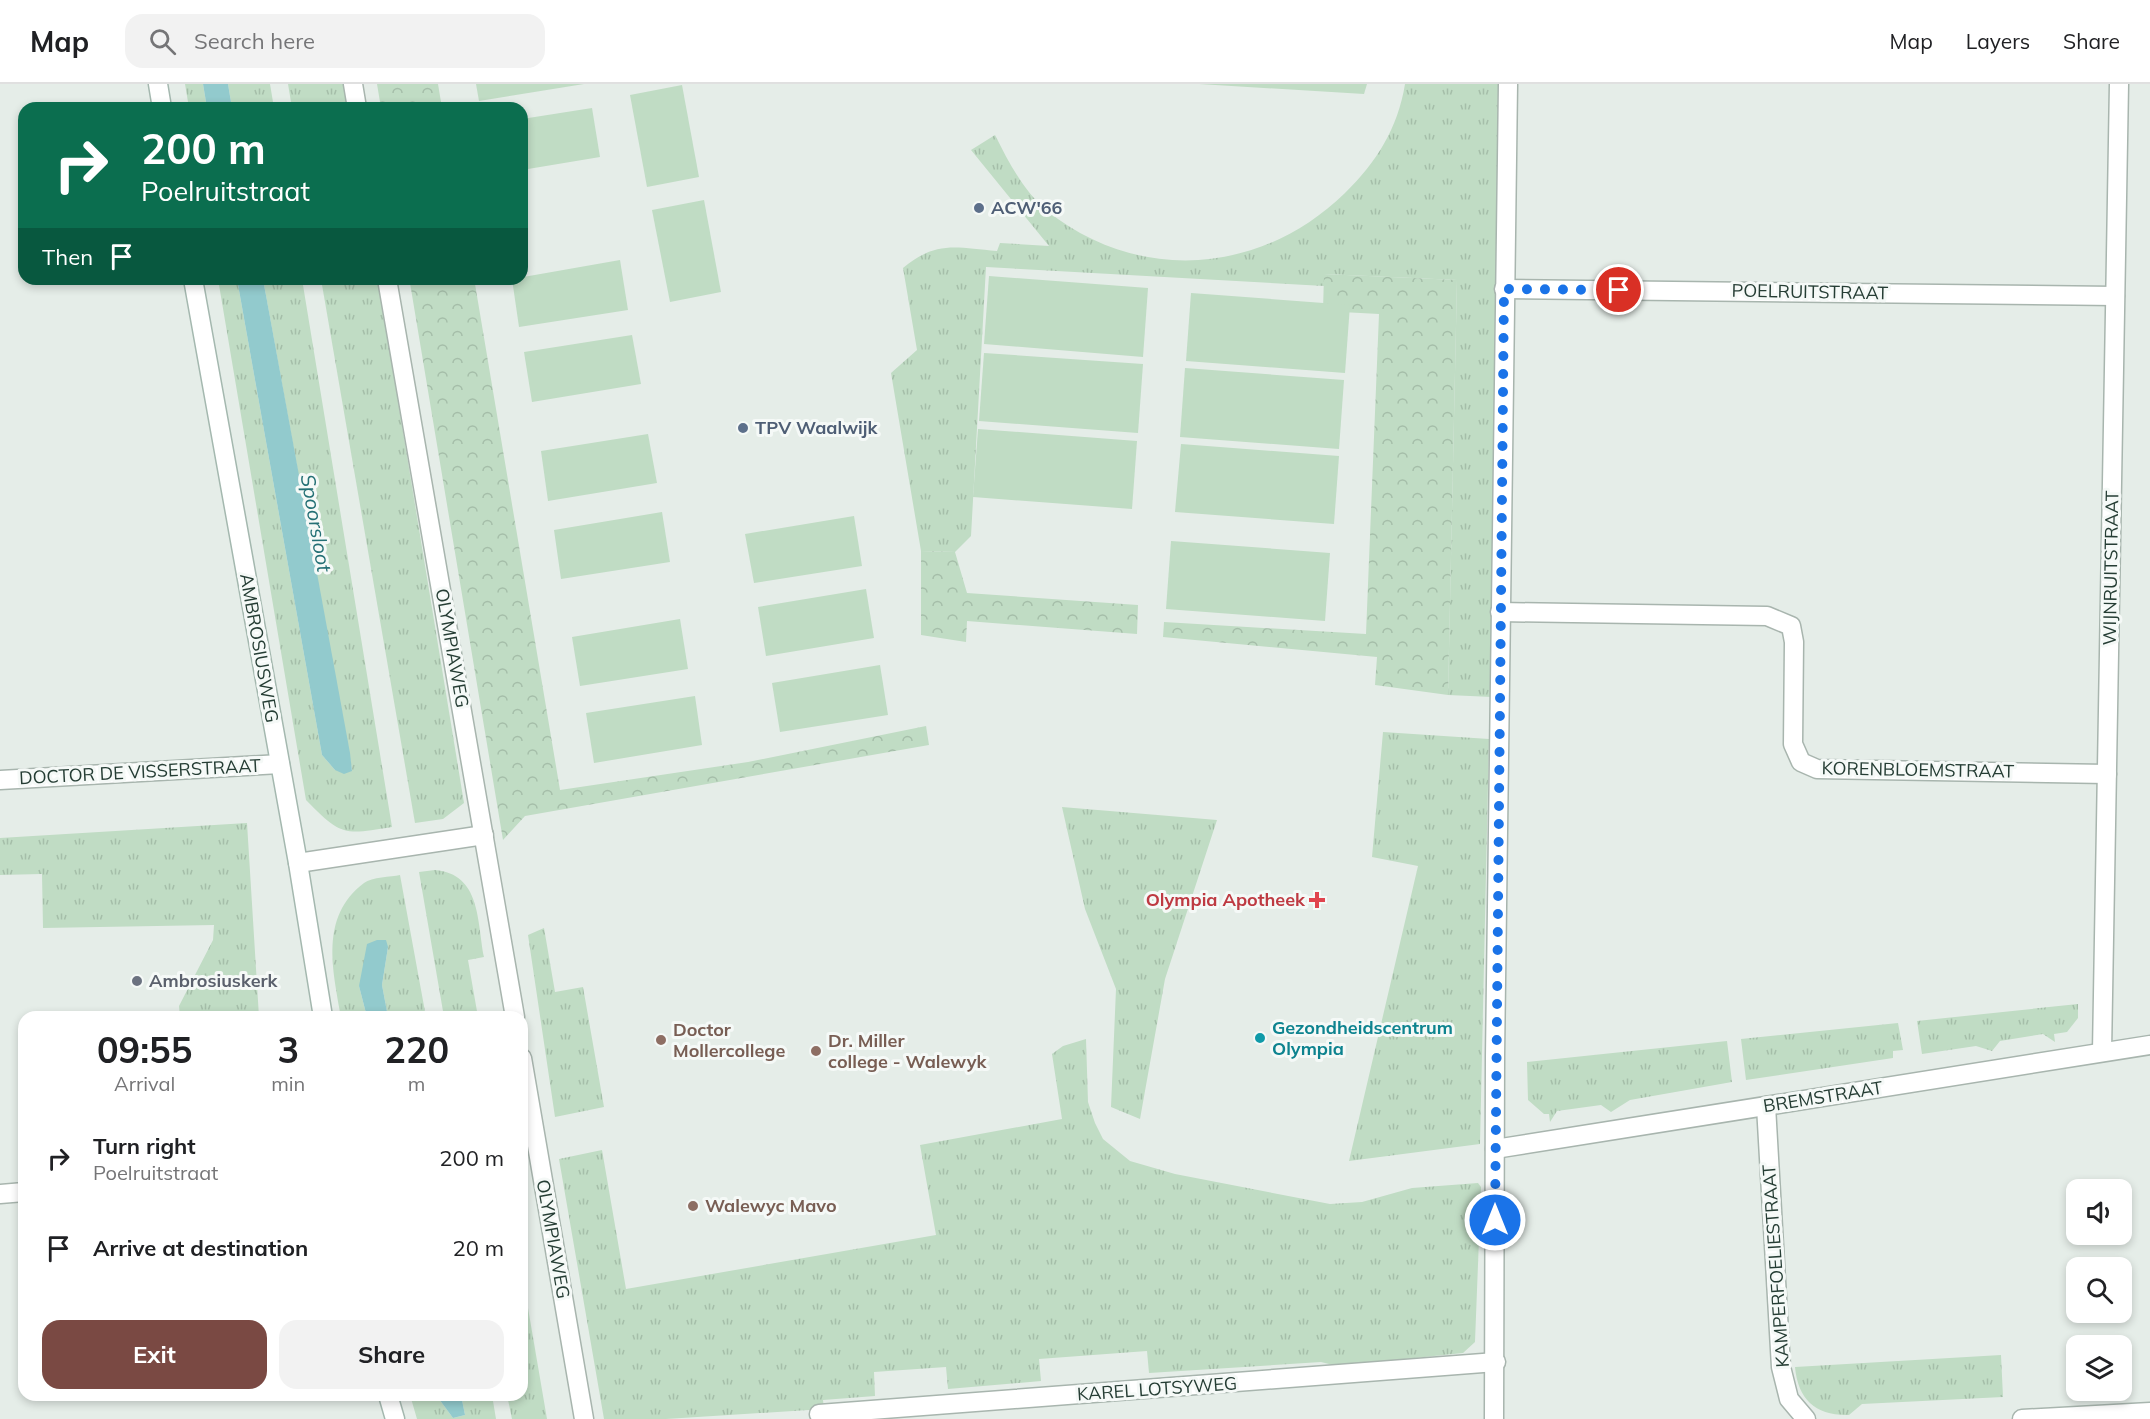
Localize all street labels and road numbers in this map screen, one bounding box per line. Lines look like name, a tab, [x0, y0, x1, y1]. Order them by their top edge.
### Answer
street label: POELRUITSTRAAT	[1732, 279, 1889, 304]
street label: WIJNRUITSTRAAT	[2098, 490, 2123, 646]
street label: AMBROSIUSWEG	[235, 572, 284, 724]
street label: OLYMPIAWEG	[431, 587, 474, 709]
street label: DOCTOR DE VISSERSTRAAT	[19, 754, 262, 789]
street label: KORENBLOEMSTRAAT	[1822, 756, 2015, 783]
street label: BREMSTRAAT	[1761, 1076, 1884, 1117]
street label: KAMPERFOELIESTRAAT	[1757, 1164, 1794, 1368]
street label: OLYMPIAWEG	[532, 1178, 575, 1300]
street label: KAREL LOTSYWEG	[1076, 1371, 1238, 1406]

